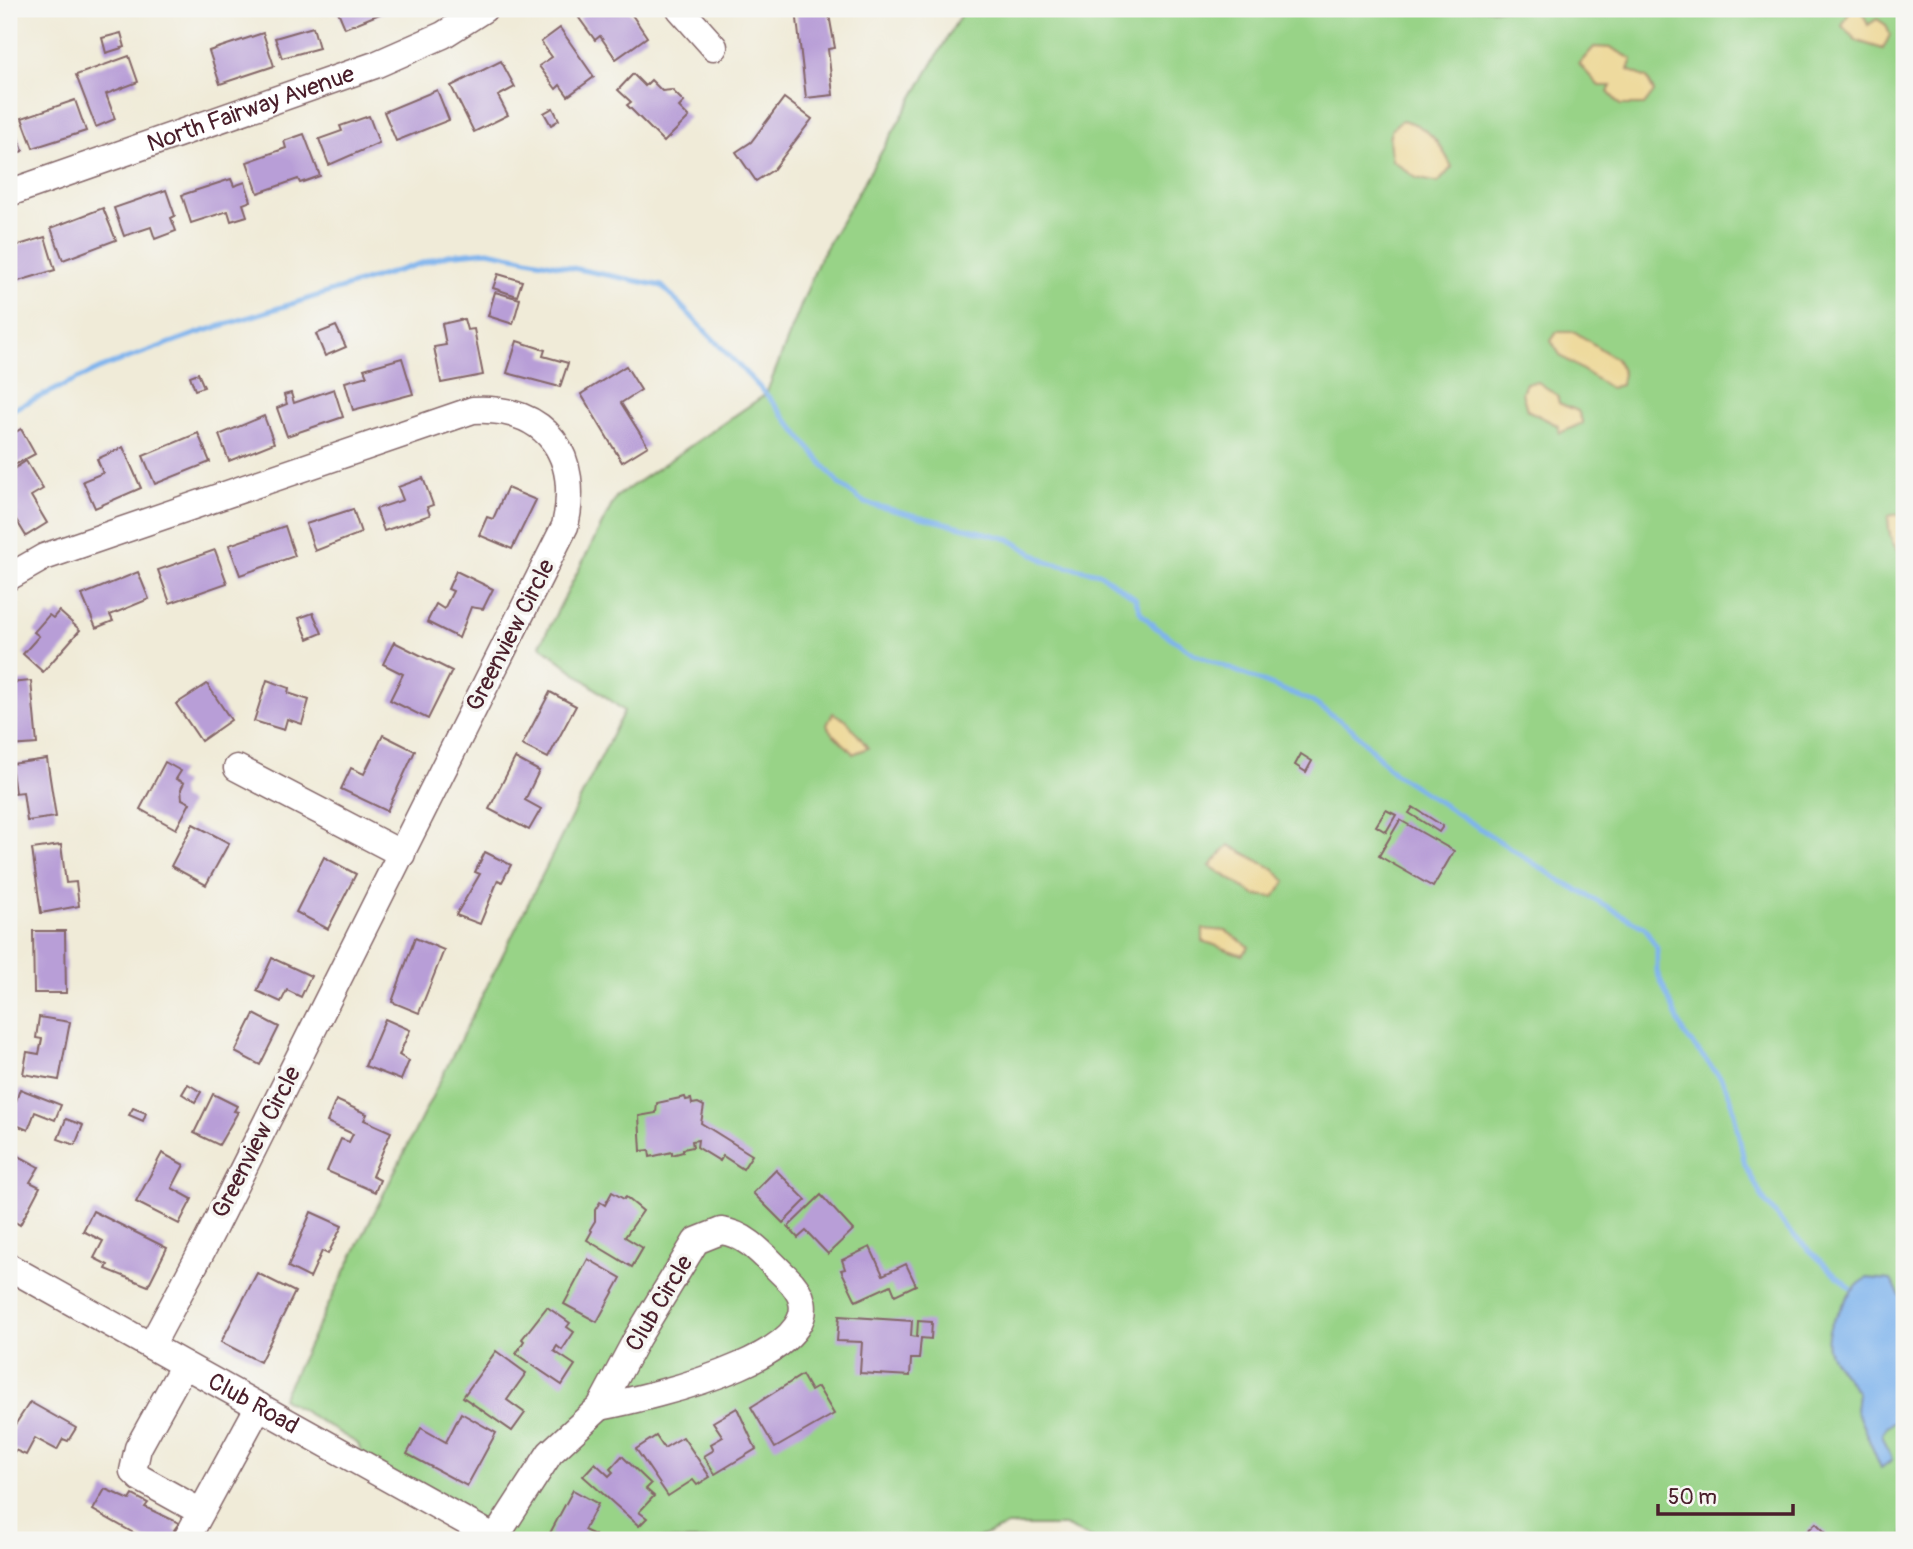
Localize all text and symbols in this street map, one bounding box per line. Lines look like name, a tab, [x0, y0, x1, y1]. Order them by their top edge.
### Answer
street label: North Fairway Avenue	[143, 59, 358, 159]
street label: Greenview Circle	[460, 554, 561, 716]
street label: Greenview Circle	[206, 1061, 307, 1223]
street label: Club Circle	[619, 1250, 699, 1357]
street label: Club Road	[203, 1367, 304, 1441]
scale bar	[1658, 1472, 1792, 1516]
text: 50 m	[1668, 1484, 1717, 1511]

